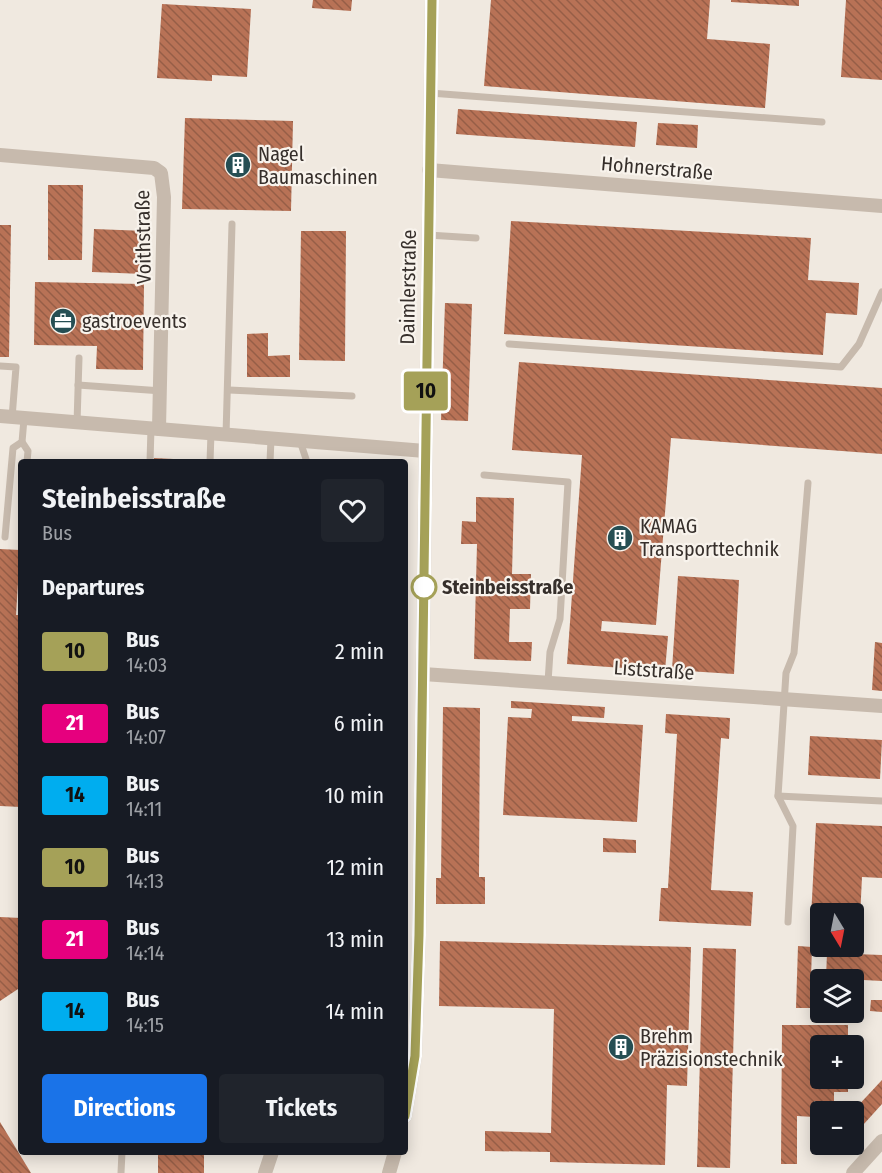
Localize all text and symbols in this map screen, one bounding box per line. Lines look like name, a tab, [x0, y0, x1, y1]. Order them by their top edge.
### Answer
place label: Nagel Baumaschinen	[258, 142, 378, 189]
building icon: Nagel Baumaschinen	[223, 150, 253, 180]
street label: Hohnerstraße	[600, 151, 714, 185]
street label: Voithstraße	[130, 190, 156, 284]
street label: Daimlerstraße	[395, 229, 421, 345]
office icon: gastroevents	[48, 306, 78, 336]
place label: gastroevents	[82, 309, 187, 333]
line badge: 10	[399, 372, 453, 410]
text: 10	[416, 378, 436, 404]
button: heart	[321, 479, 384, 542]
text: Steinbeisstraße	[42, 482, 226, 515]
place label: KAMAG Transporttechnik	[640, 514, 779, 561]
text: Bus	[42, 521, 72, 545]
building icon: KAMAG Transporttechnik	[605, 523, 635, 553]
text: Departures	[42, 574, 144, 601]
marker: Steinbeisstraße	[411, 574, 437, 600]
place label: Steinbeisstraße	[442, 575, 573, 599]
text: Bus	[126, 626, 159, 653]
text: 10	[65, 638, 85, 664]
text: 2 min	[335, 638, 384, 665]
text: 14:03	[126, 653, 167, 677]
street label: Liststraße	[613, 655, 695, 685]
text: Bus	[126, 698, 159, 725]
text: 21	[66, 710, 84, 736]
text: 6 min	[334, 710, 384, 737]
text: 14:07	[126, 725, 166, 749]
text: Bus	[126, 770, 159, 797]
text: 14	[65, 782, 85, 808]
text: 10 min	[325, 782, 384, 809]
text: 14:11	[126, 797, 162, 821]
text: Bus	[126, 842, 159, 869]
text: 10	[65, 854, 85, 880]
text: 12 min	[326, 854, 384, 881]
text: 14:13	[126, 869, 164, 893]
north arrow	[810, 903, 864, 957]
map controls	[810, 903, 864, 1155]
text: Bus	[126, 914, 159, 941]
text: 21	[66, 926, 84, 952]
text: 13 min	[326, 926, 384, 953]
text: 14:14	[126, 941, 164, 965]
button: layers	[810, 969, 864, 1023]
text: Bus	[126, 986, 159, 1013]
text: 14	[65, 998, 85, 1024]
text: 14 min	[326, 998, 384, 1025]
text: 14:15	[126, 1013, 164, 1037]
place label: Brehm Präzisionstechnik	[640, 1024, 783, 1071]
building icon: Brehm Präzisionstechnik	[606, 1032, 636, 1062]
button: +	[810, 1035, 864, 1089]
button: Directions	[42, 1074, 207, 1143]
button: Tickets	[219, 1074, 384, 1143]
button: −	[810, 1101, 864, 1155]

